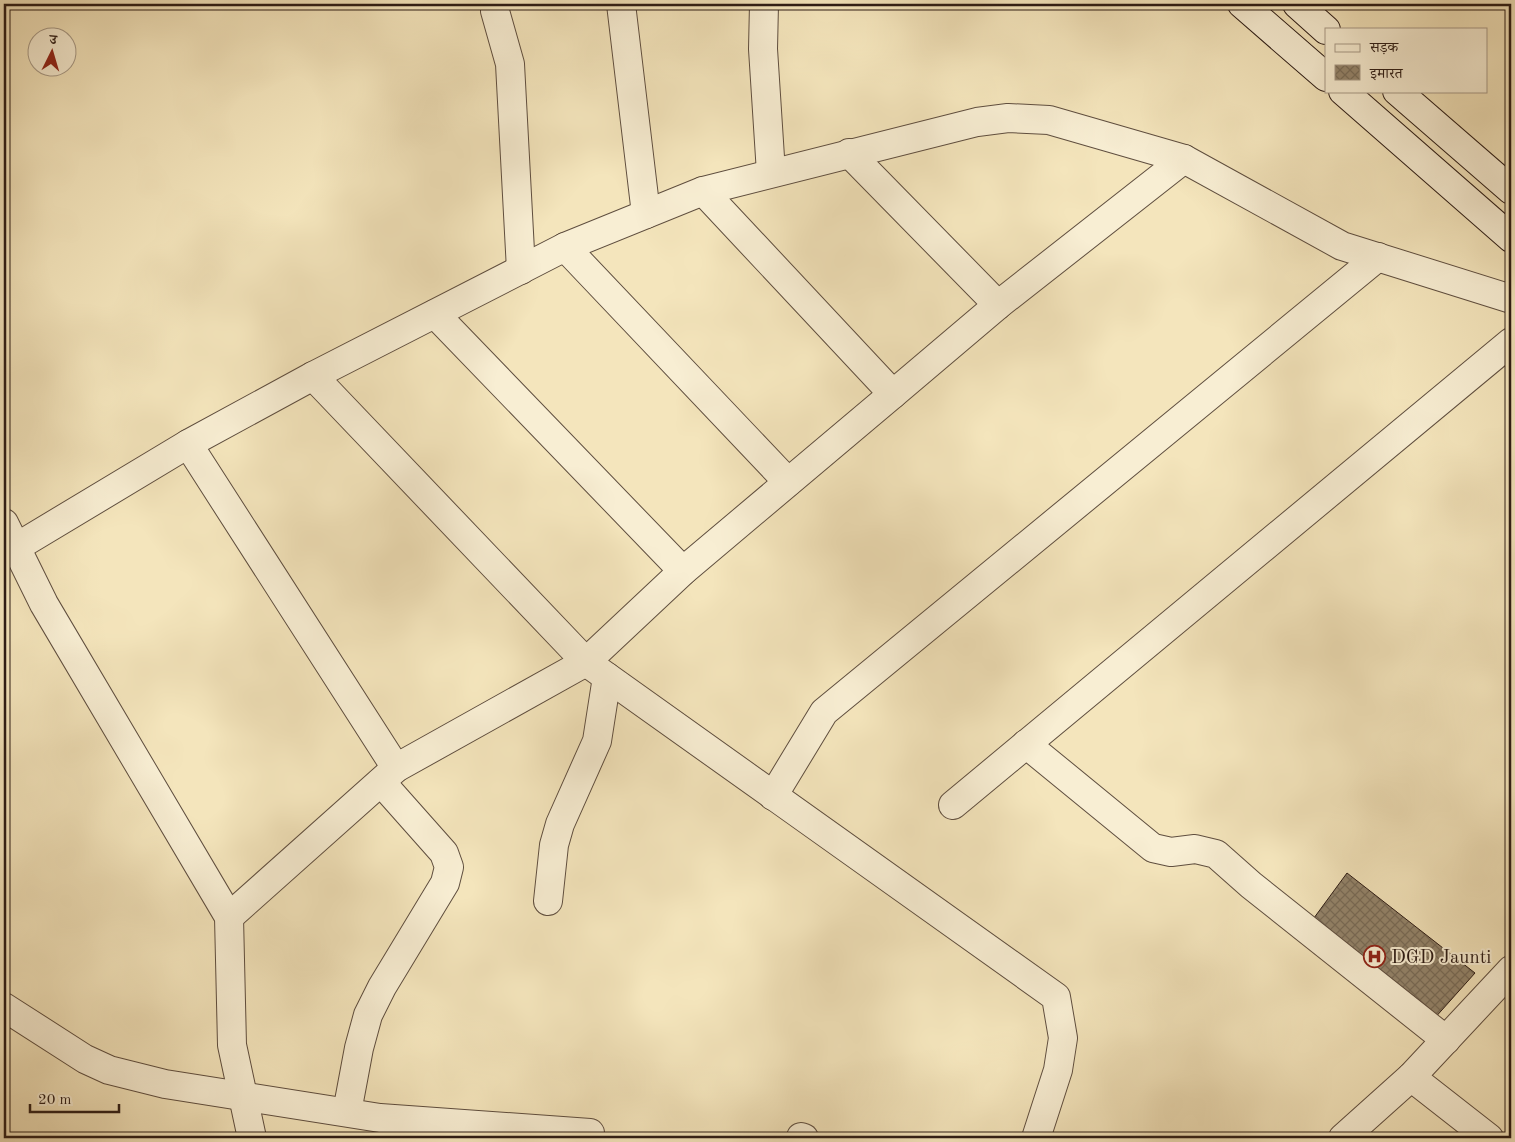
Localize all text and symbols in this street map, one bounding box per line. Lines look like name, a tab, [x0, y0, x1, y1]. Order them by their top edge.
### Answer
north arrow	[28, 28, 78, 78]
legend	[1325, 28, 1488, 92]
text: उ	[48, 33, 58, 47]
text: सड़क	[1369, 41, 1399, 56]
text: इमारत	[1369, 67, 1404, 82]
hospital icon: DGD Jaunti	[1363, 944, 1387, 968]
place label: DGD Jaunti	[1391, 949, 1491, 968]
scale bar	[30, 1082, 119, 1114]
text: 20 m	[38, 1093, 72, 1108]

